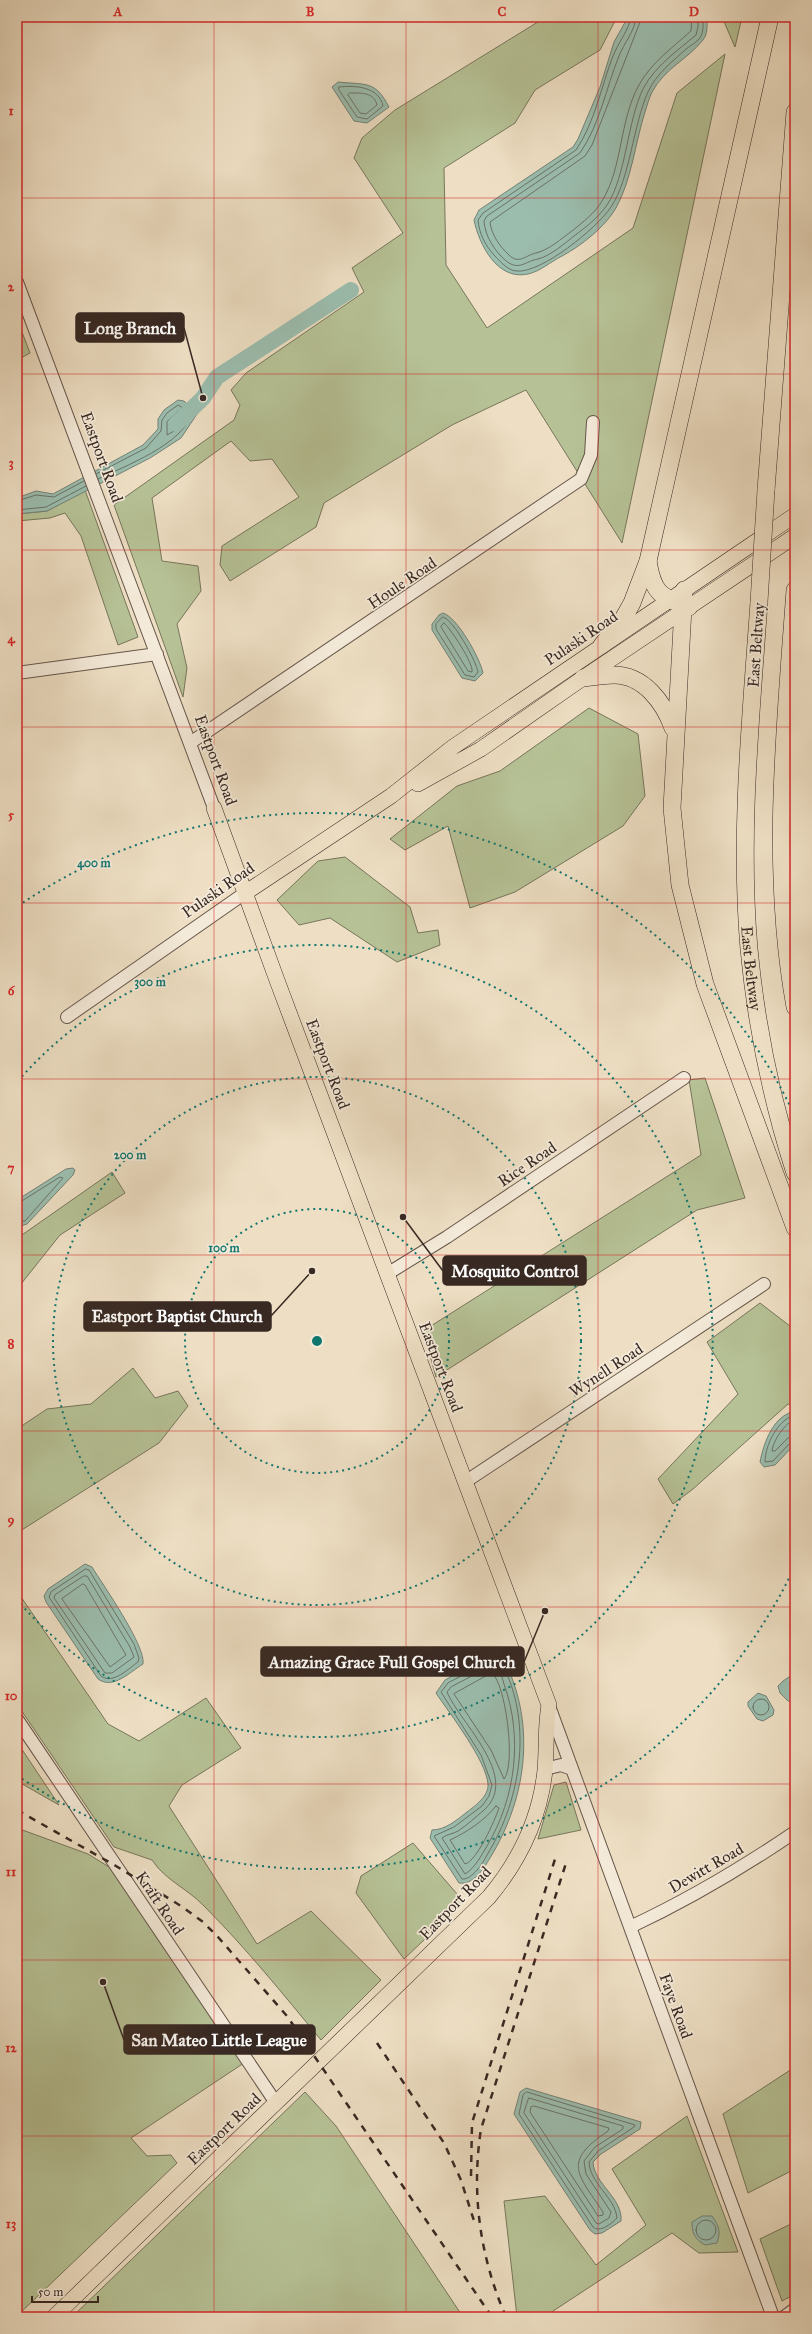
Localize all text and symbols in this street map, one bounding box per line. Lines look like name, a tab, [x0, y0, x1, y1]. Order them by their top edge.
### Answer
text: A	[113, 4, 123, 20]
text: B	[306, 4, 315, 20]
text: C	[498, 4, 507, 20]
text: D	[689, 4, 699, 20]
text: 1	[8, 103, 14, 119]
text: 2	[8, 279, 15, 295]
callout: Long Branch	[76, 313, 184, 342]
text: Long Branch	[84, 318, 177, 339]
street label: Eastport Road	[77, 409, 127, 505]
text: 3	[8, 455, 14, 471]
street label: Houle Road	[364, 553, 440, 613]
street label: East Beltway	[744, 602, 768, 688]
street label: Pulaski Road	[541, 607, 621, 669]
text: 4	[7, 631, 15, 647]
street label: Eastport Road	[191, 712, 241, 808]
text: 5	[8, 807, 15, 823]
text: 400 m	[77, 856, 112, 871]
street label: Pulaski Road	[178, 858, 258, 922]
street label: East Beltway	[738, 925, 766, 1012]
text: 300 m	[134, 975, 167, 990]
text: 6	[8, 983, 16, 999]
street label: Eastport Road	[302, 1016, 354, 1112]
street label: Rice Road	[494, 1138, 560, 1190]
text: 200 m	[114, 1148, 147, 1162]
text: 7	[8, 1160, 15, 1176]
text: 100 m	[208, 1241, 241, 1255]
callout: Mosquito Control	[443, 1256, 586, 1285]
text: Mosquito Control	[451, 1261, 579, 1282]
callout: Eastport Baptist Church	[84, 1302, 271, 1331]
text: Eastport Baptist Church	[91, 1306, 263, 1327]
street label: Eastport Road	[415, 1319, 467, 1415]
centre of rings	[310, 1334, 324, 1348]
text: 8	[8, 1336, 15, 1352]
street label: Wynell Road	[566, 1339, 646, 1401]
text: 9	[8, 1512, 15, 1528]
callout: Amazing Grace Full Gospel Church	[261, 1647, 524, 1676]
text: Amazing Grace Full Gospel Church	[267, 1652, 516, 1673]
text: 10	[5, 1688, 18, 1704]
street label: Dewitt Road	[665, 1839, 747, 1897]
street label: Eastport Road	[415, 1862, 495, 1944]
text: 11	[6, 1864, 16, 1880]
street label: Kraft Road	[132, 1868, 188, 1938]
street label: Faye Road	[655, 1971, 697, 2041]
callout: San Mateo Little League	[124, 2025, 315, 2054]
text: San Mateo Little League	[131, 2030, 307, 2051]
text: 12	[5, 2040, 17, 2056]
street label: Eastport Road	[183, 2089, 265, 2169]
text: 13	[6, 2216, 16, 2232]
scale bar	[32, 2278, 98, 2304]
text: 50 m	[38, 2285, 63, 2299]

